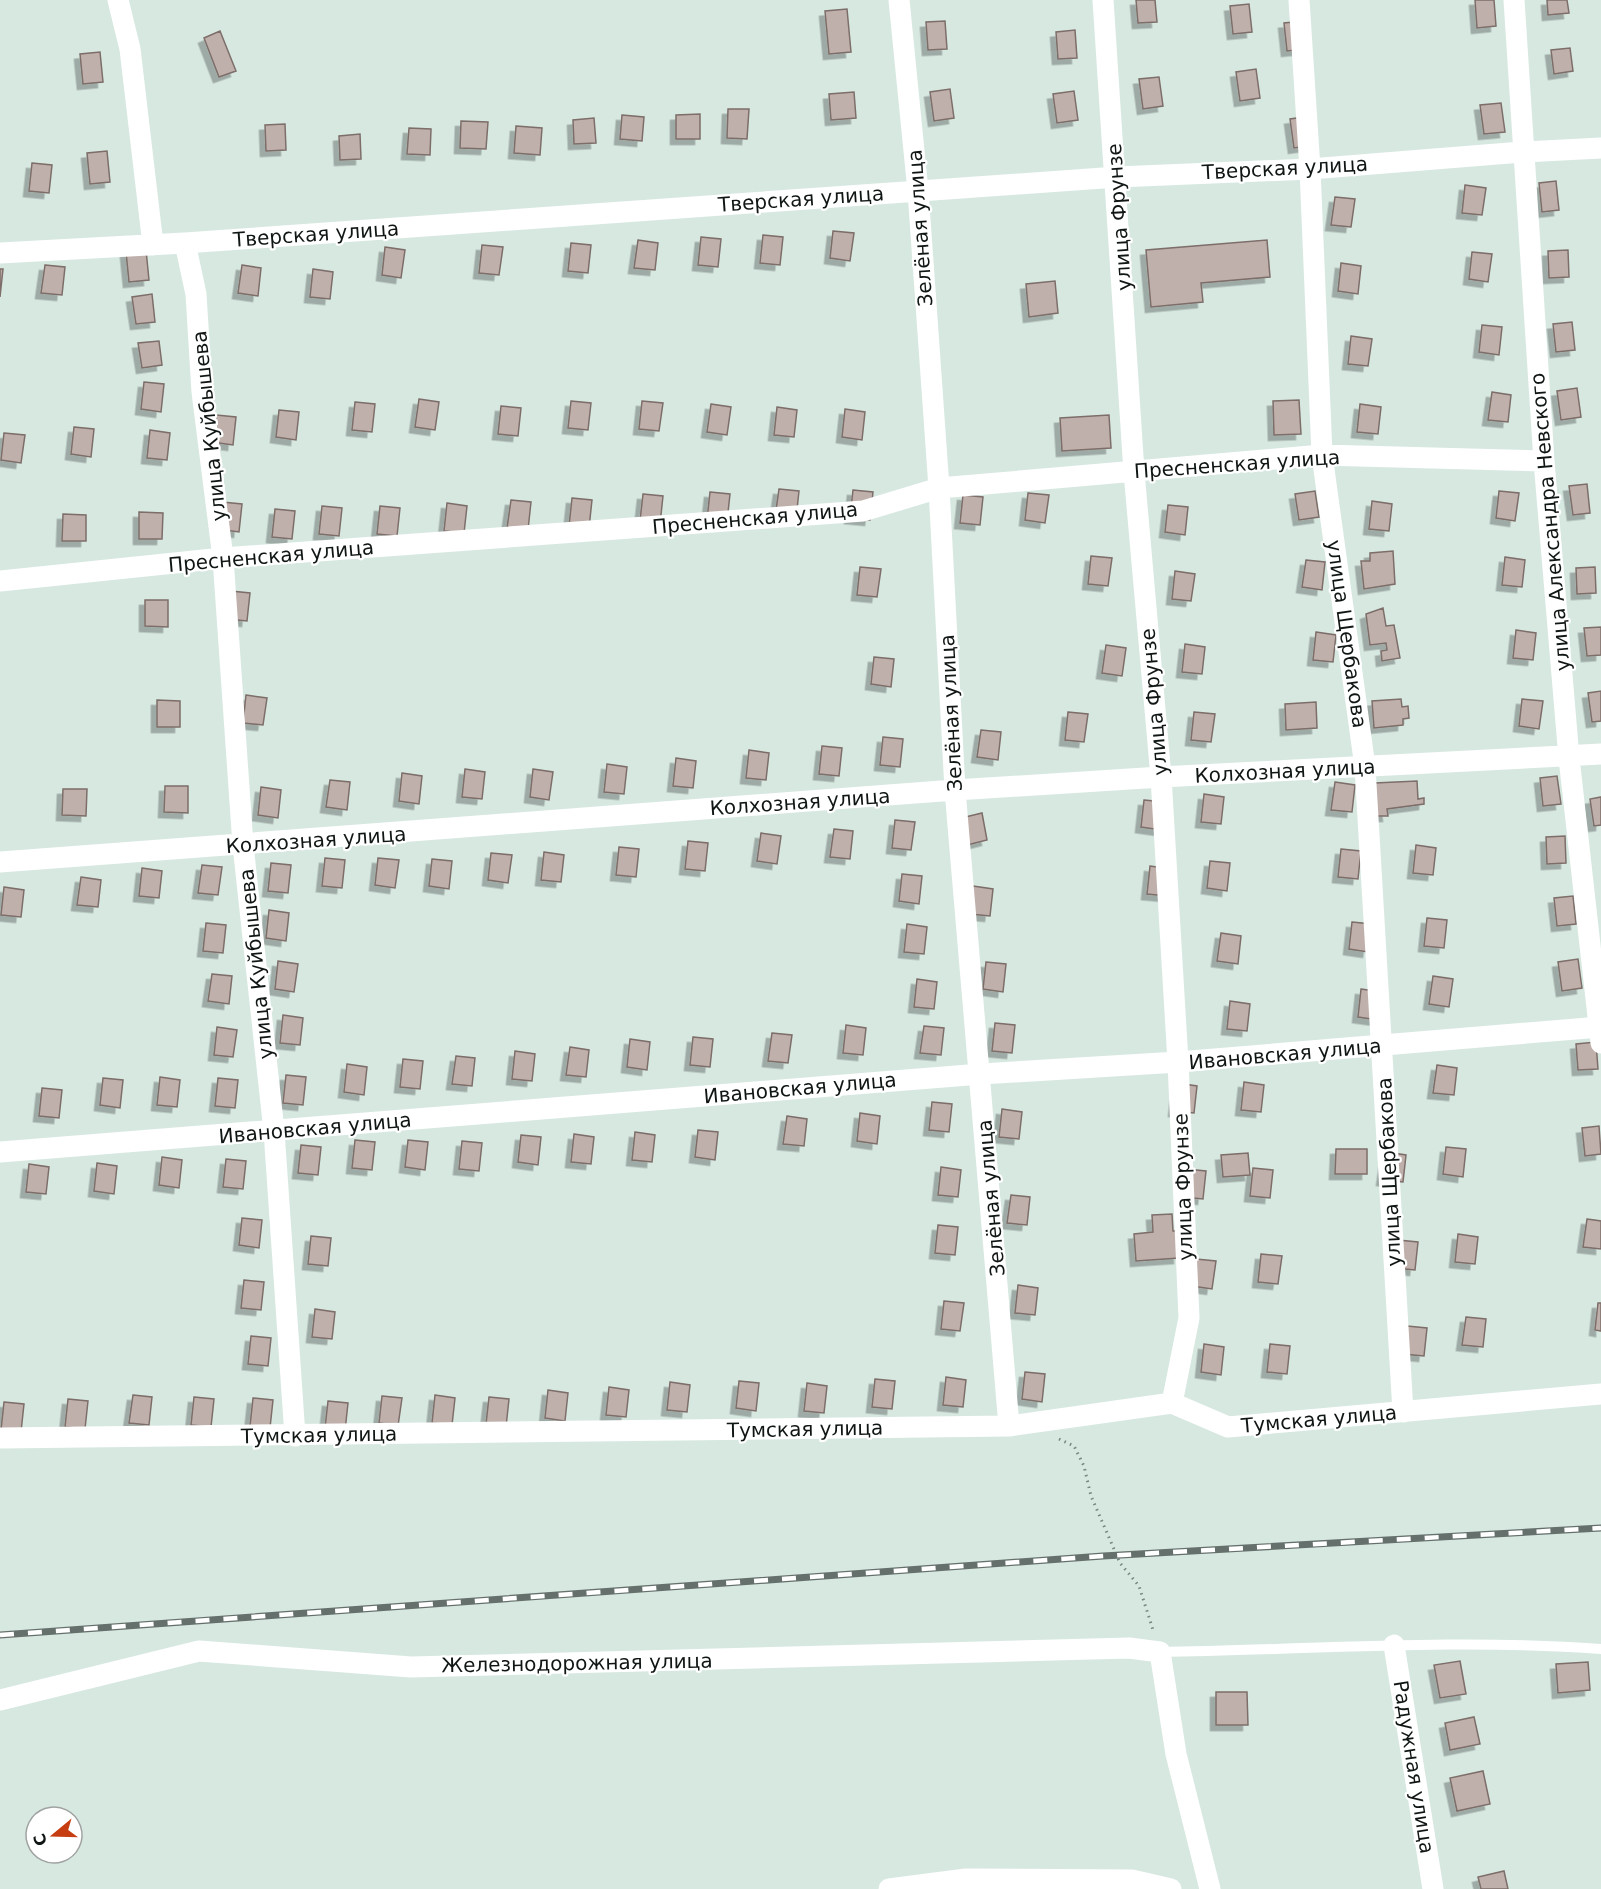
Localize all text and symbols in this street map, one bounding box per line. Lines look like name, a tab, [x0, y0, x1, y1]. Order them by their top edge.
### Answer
street label: улица Фрунзе	[1102, 143, 1136, 291]
street label: Зелёная улица	[903, 149, 937, 307]
street label: Тверская улица	[1200, 152, 1369, 184]
street label: Тверская улица	[716, 181, 885, 217]
street label: Тверская улица	[231, 216, 400, 252]
street label: улица Куйбышева	[187, 329, 231, 523]
street label: улица Александра Невского	[1525, 372, 1575, 672]
street label: Пресненская улица	[1133, 445, 1341, 483]
street label: Пресненская улица	[651, 497, 859, 539]
street label: Пресненская улица	[167, 535, 375, 577]
street label: улица Щербакова	[1322, 538, 1372, 730]
street label: улица Фрунзе	[1136, 627, 1172, 777]
street label: Зелёная улица	[935, 634, 967, 792]
street label: Колхозная улица	[1194, 754, 1376, 788]
street label: Колхозная улица	[709, 784, 891, 820]
street label: Колхозная улица	[225, 822, 407, 858]
street label: улица Куйбышева	[234, 867, 278, 1061]
street label: Ивановская улица	[1188, 1034, 1382, 1074]
street label: Ивановская улица	[703, 1068, 897, 1108]
street label: улица Щербакова	[1372, 1077, 1406, 1267]
street label: Ивановская улица	[218, 1108, 412, 1148]
street label: улица Фрунзе	[1168, 1113, 1198, 1261]
street label: Зелёная улица	[972, 1119, 1010, 1277]
street label: Тумская улица	[1239, 1400, 1398, 1438]
street label: Тумская улица	[726, 1416, 883, 1442]
street label: Тумская улица	[240, 1422, 397, 1448]
street label: Железнодорожная улица	[441, 1649, 713, 1677]
street label: Радужная улица	[1388, 1679, 1440, 1855]
north arrow	[24, 1805, 84, 1865]
text: С	[29, 1831, 51, 1848]

